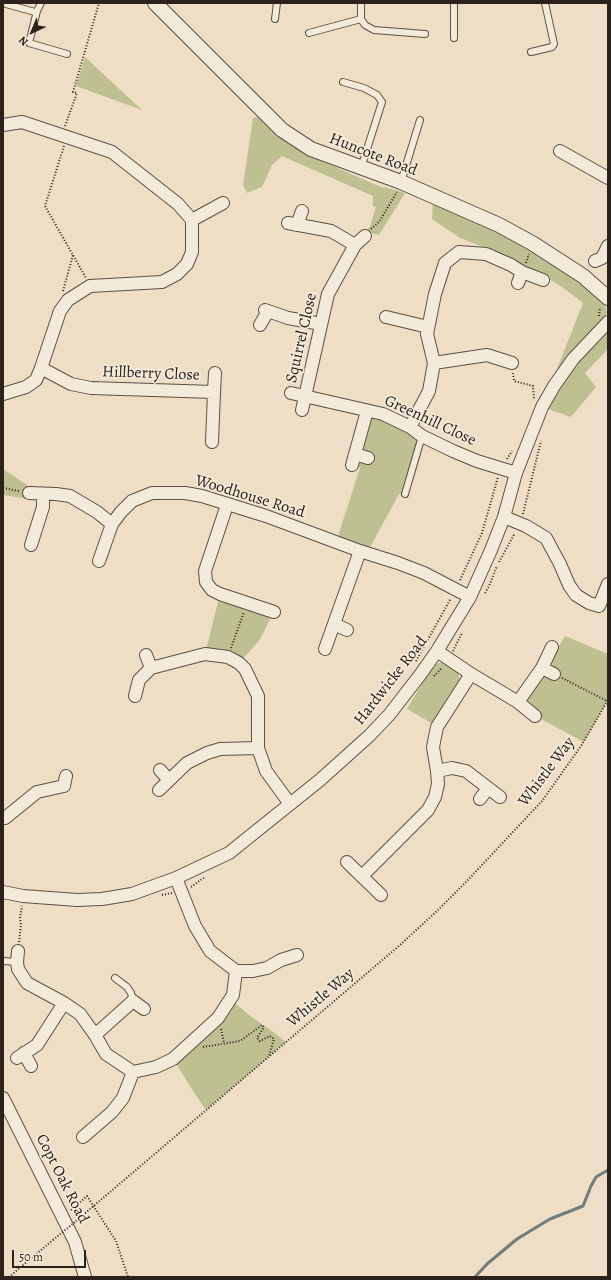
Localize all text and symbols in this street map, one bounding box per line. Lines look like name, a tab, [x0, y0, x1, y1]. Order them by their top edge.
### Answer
north arrow	[12, 12, 52, 52]
text: N	[15, 33, 31, 49]
street label: Huncote Road	[326, 129, 420, 181]
street label: Squirrel Close	[282, 291, 322, 385]
street label: Hillberry Close	[102, 363, 200, 385]
street label: Greenhill Close	[381, 391, 479, 451]
street label: Woodhouse Road	[193, 471, 307, 523]
street label: Hardwicke Road	[350, 633, 432, 729]
street label: Whistle Way	[515, 734, 579, 810]
street label: Whistle Way	[284, 964, 358, 1032]
street label: Copt Oak Road	[31, 1131, 93, 1227]
scale bar	[14, 1242, 88, 1268]
text: 50 m	[19, 1249, 43, 1265]

